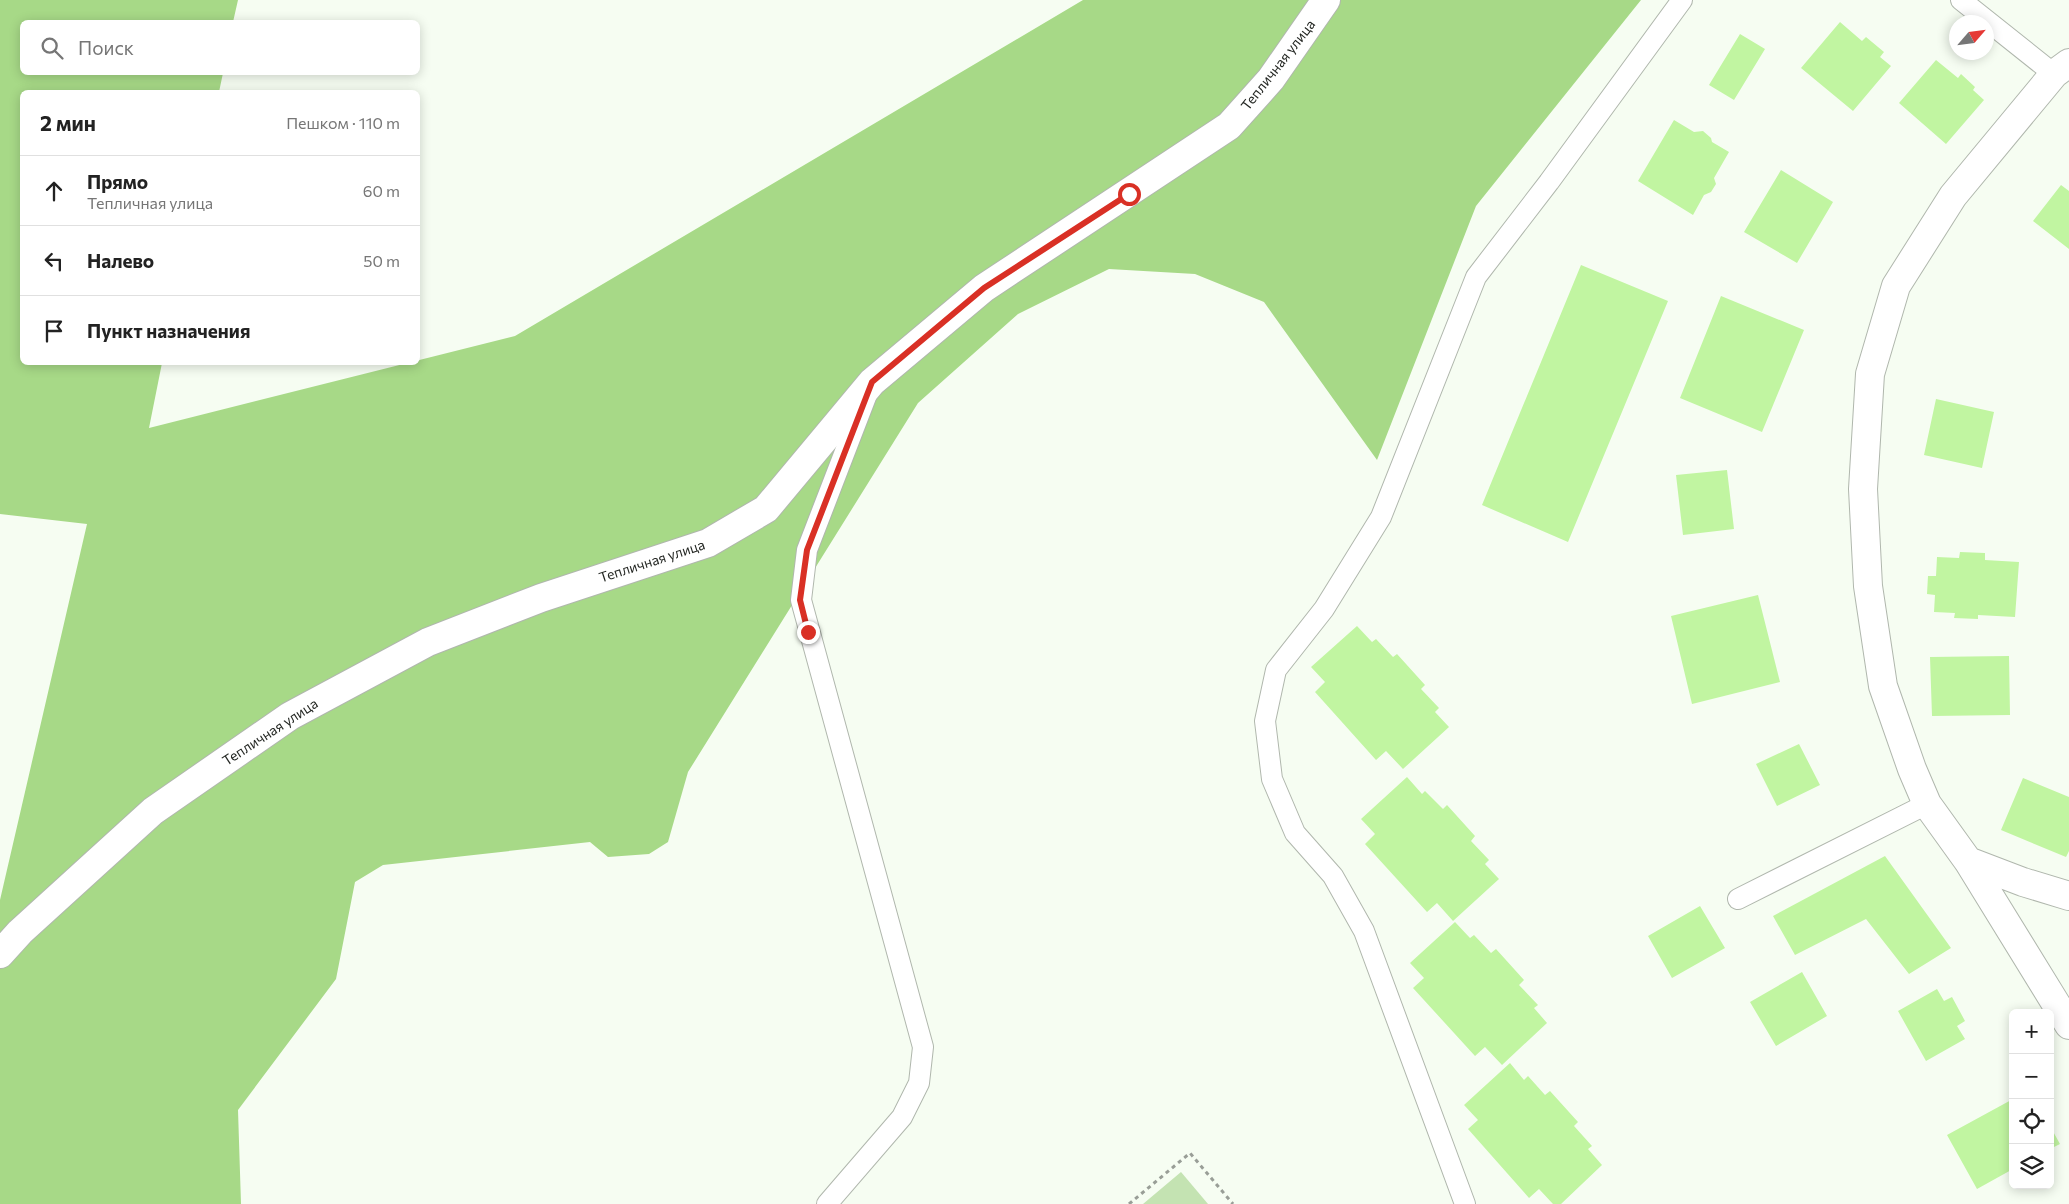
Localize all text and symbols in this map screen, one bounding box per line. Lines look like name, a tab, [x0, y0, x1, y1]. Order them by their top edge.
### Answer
north arrow	[1949, 15, 1994, 60]
street label: Тепличная улица	[1237, 16, 1318, 113]
search box	[20, 20, 420, 75]
icon: search	[38, 34, 66, 62]
text: Поиск	[78, 36, 134, 59]
text: 2 мин	[40, 110, 96, 135]
text: Пешком · 110 m	[286, 113, 400, 132]
text: Прямо	[87, 170, 148, 193]
icon: ahead	[40, 177, 68, 205]
text: 60 m	[363, 181, 400, 200]
route start	[1118, 183, 1141, 206]
text: Тепличная улица	[87, 193, 213, 212]
icon: left	[40, 247, 68, 275]
text: Налево	[87, 249, 154, 272]
text: 50 m	[363, 251, 400, 270]
icon: arrive	[40, 317, 68, 345]
text: Пункт назначения	[87, 319, 250, 342]
street label: Тепличная улица	[597, 535, 707, 586]
route end	[797, 621, 820, 644]
street label: Тепличная улица	[219, 694, 321, 769]
map controls	[2009, 1009, 2054, 1189]
button: +	[2009, 1009, 2054, 1054]
button: −	[2009, 1054, 2054, 1099]
button: locate	[2009, 1099, 2054, 1144]
button: layers	[2009, 1144, 2054, 1189]

